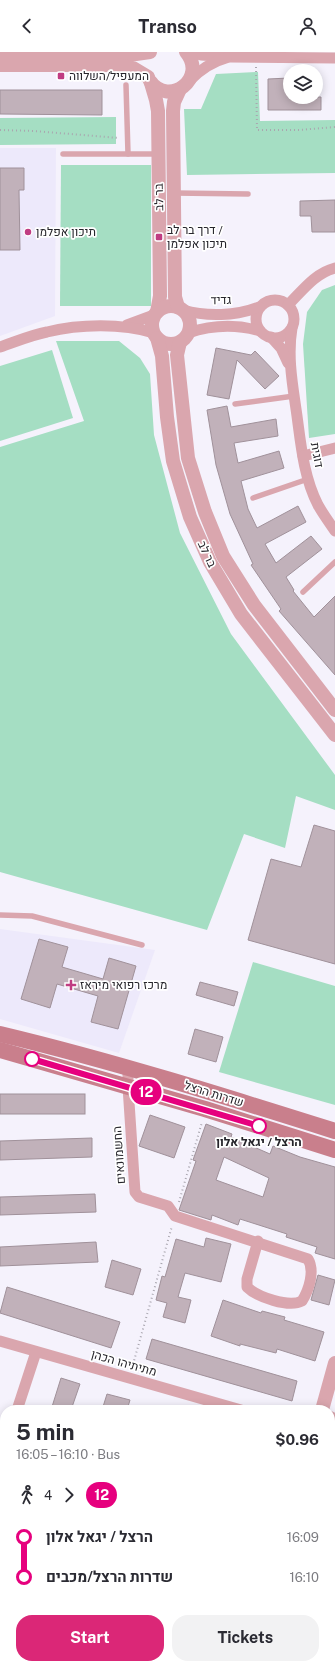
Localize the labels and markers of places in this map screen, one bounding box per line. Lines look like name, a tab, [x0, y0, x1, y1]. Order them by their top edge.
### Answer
place label: המעפיל/השלווה	[69, 69, 149, 83]
marker: המעפיל/השלווה	[56, 71, 66, 81]
place label: דרך בר לב / תיכון אפלמן	[167, 223, 227, 251]
place label: תיכון אפלמן	[36, 225, 96, 239]
marker: תיכון אפלמן	[23, 227, 33, 237]
marker: דרך בר לב / תיכון אפלמן	[154, 232, 164, 242]
place label: מרכז רפואי מיראז	[80, 978, 167, 992]
marker: מרכז רפואי מיראז	[65, 979, 77, 991]
unlabelled marker	[24, 1051, 40, 1067]
marker: הרצל / יגאל אלון	[251, 1118, 267, 1134]
place label: הרצל / יגאל אלון	[216, 1135, 302, 1149]

